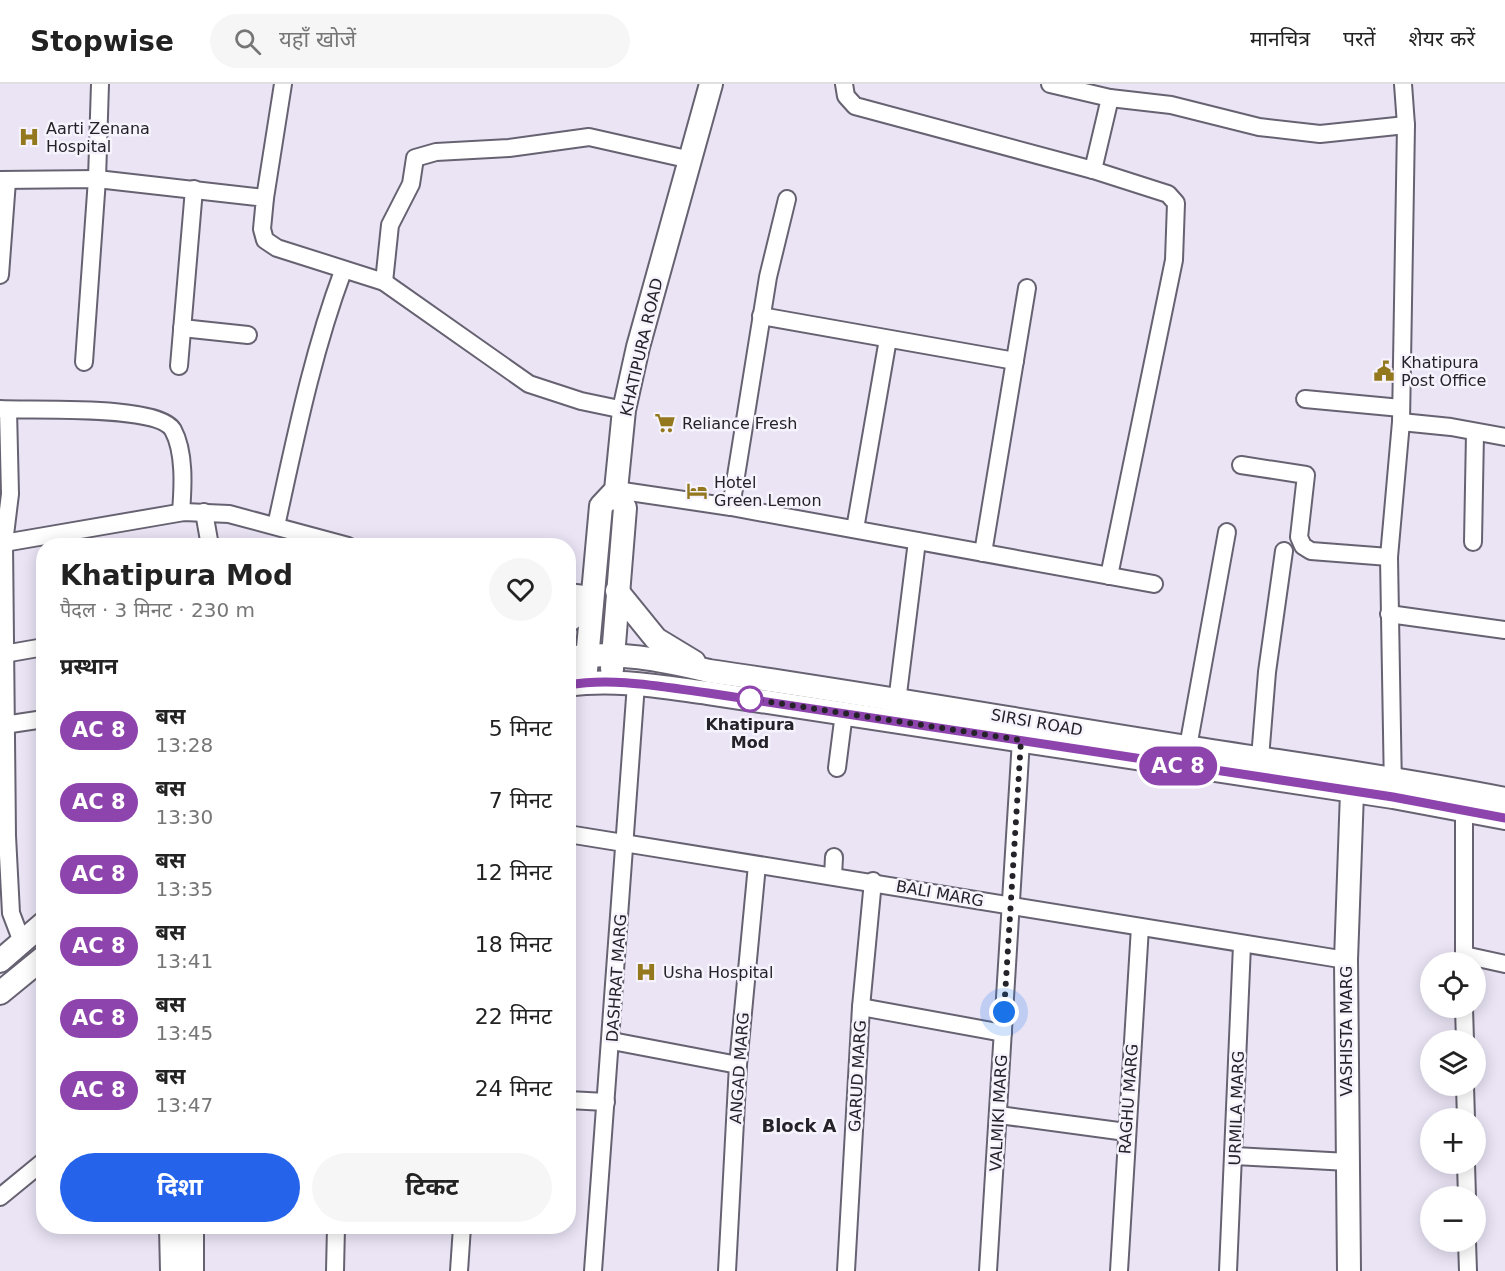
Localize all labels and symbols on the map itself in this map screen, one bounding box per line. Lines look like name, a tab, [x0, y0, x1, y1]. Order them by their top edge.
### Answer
place label: Aarti Zenana Hospital	[46, 119, 150, 156]
hospital icon: Aarti Zenana Hospital	[17, 125, 41, 149]
street label: KHATIPURA ROAD	[616, 276, 667, 418]
place label: Khatipura Post Office	[1401, 353, 1486, 390]
public building icon: Khatipura Post Office	[1372, 359, 1396, 383]
supermarket icon: Reliance Fresh	[653, 411, 677, 435]
place label: Reliance Fresh	[682, 414, 797, 433]
place label: Hotel Green Lemon	[714, 473, 822, 510]
hotel icon: Hotel Green Lemon	[685, 479, 709, 503]
marker: Khatipura Mod	[737, 686, 763, 712]
street label: SIRSI ROAD	[990, 705, 1084, 740]
place label: Khatipura Mod	[705, 715, 795, 752]
line badge: AC 8	[1136, 746, 1220, 786]
street label: BALI MARG	[894, 876, 985, 911]
street label: DASHRAT MARG	[603, 913, 630, 1043]
hospital icon: Usha Hospital	[634, 960, 658, 984]
place label: Usha Hospital	[663, 963, 773, 982]
street label: VASHISTA MARG	[1337, 966, 1356, 1096]
your location	[989, 997, 1019, 1027]
street label: ANGAD MARG	[726, 1012, 753, 1125]
street label: GARUD MARG	[845, 1020, 870, 1132]
street label: RAGHU MARG	[1115, 1043, 1142, 1155]
street label: URMILA MARG	[1225, 1050, 1248, 1166]
street label: VALMIKI MARG	[986, 1054, 1011, 1172]
district label: Block A	[761, 1115, 837, 1136]

